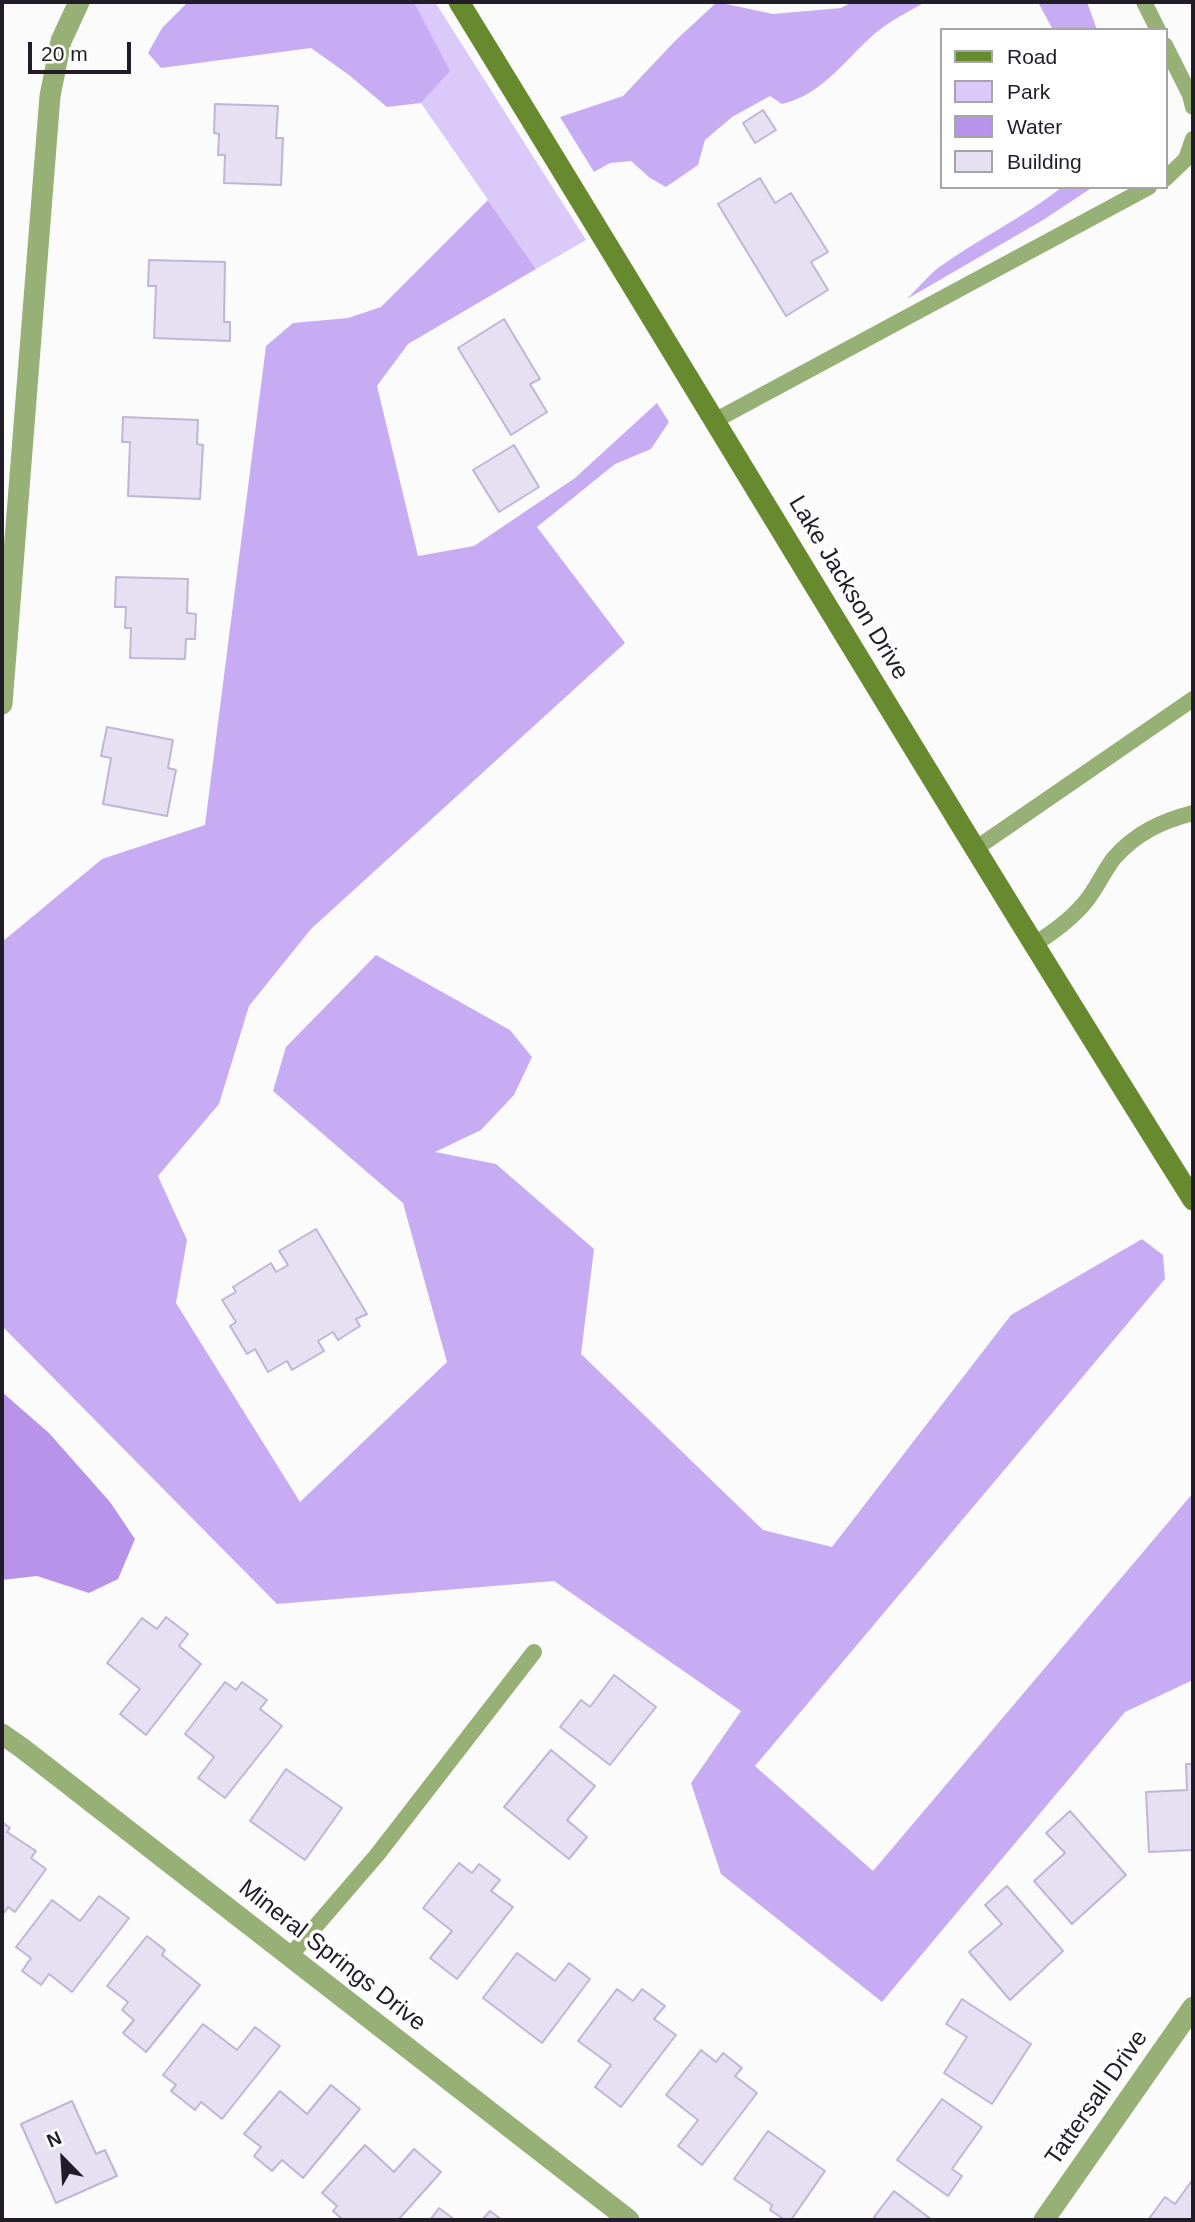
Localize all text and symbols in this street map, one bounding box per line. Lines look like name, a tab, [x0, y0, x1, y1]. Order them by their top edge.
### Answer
scale bar	[32, 28, 135, 72]
legend	[940, 28, 1167, 189]
text: 20 m	[41, 42, 88, 65]
text: Road	[1007, 45, 1057, 68]
text: Park	[1007, 80, 1050, 103]
text: Water	[1007, 115, 1062, 138]
text: Building	[1007, 150, 1082, 173]
street label: Lake Jackson Drive	[782, 491, 914, 685]
street label: Mineral Springs Drive	[233, 1874, 431, 2038]
street label: Tattersall Drive	[1040, 2025, 1154, 2171]
north arrow	[28, 2124, 98, 2194]
text: N	[44, 2127, 65, 2152]

